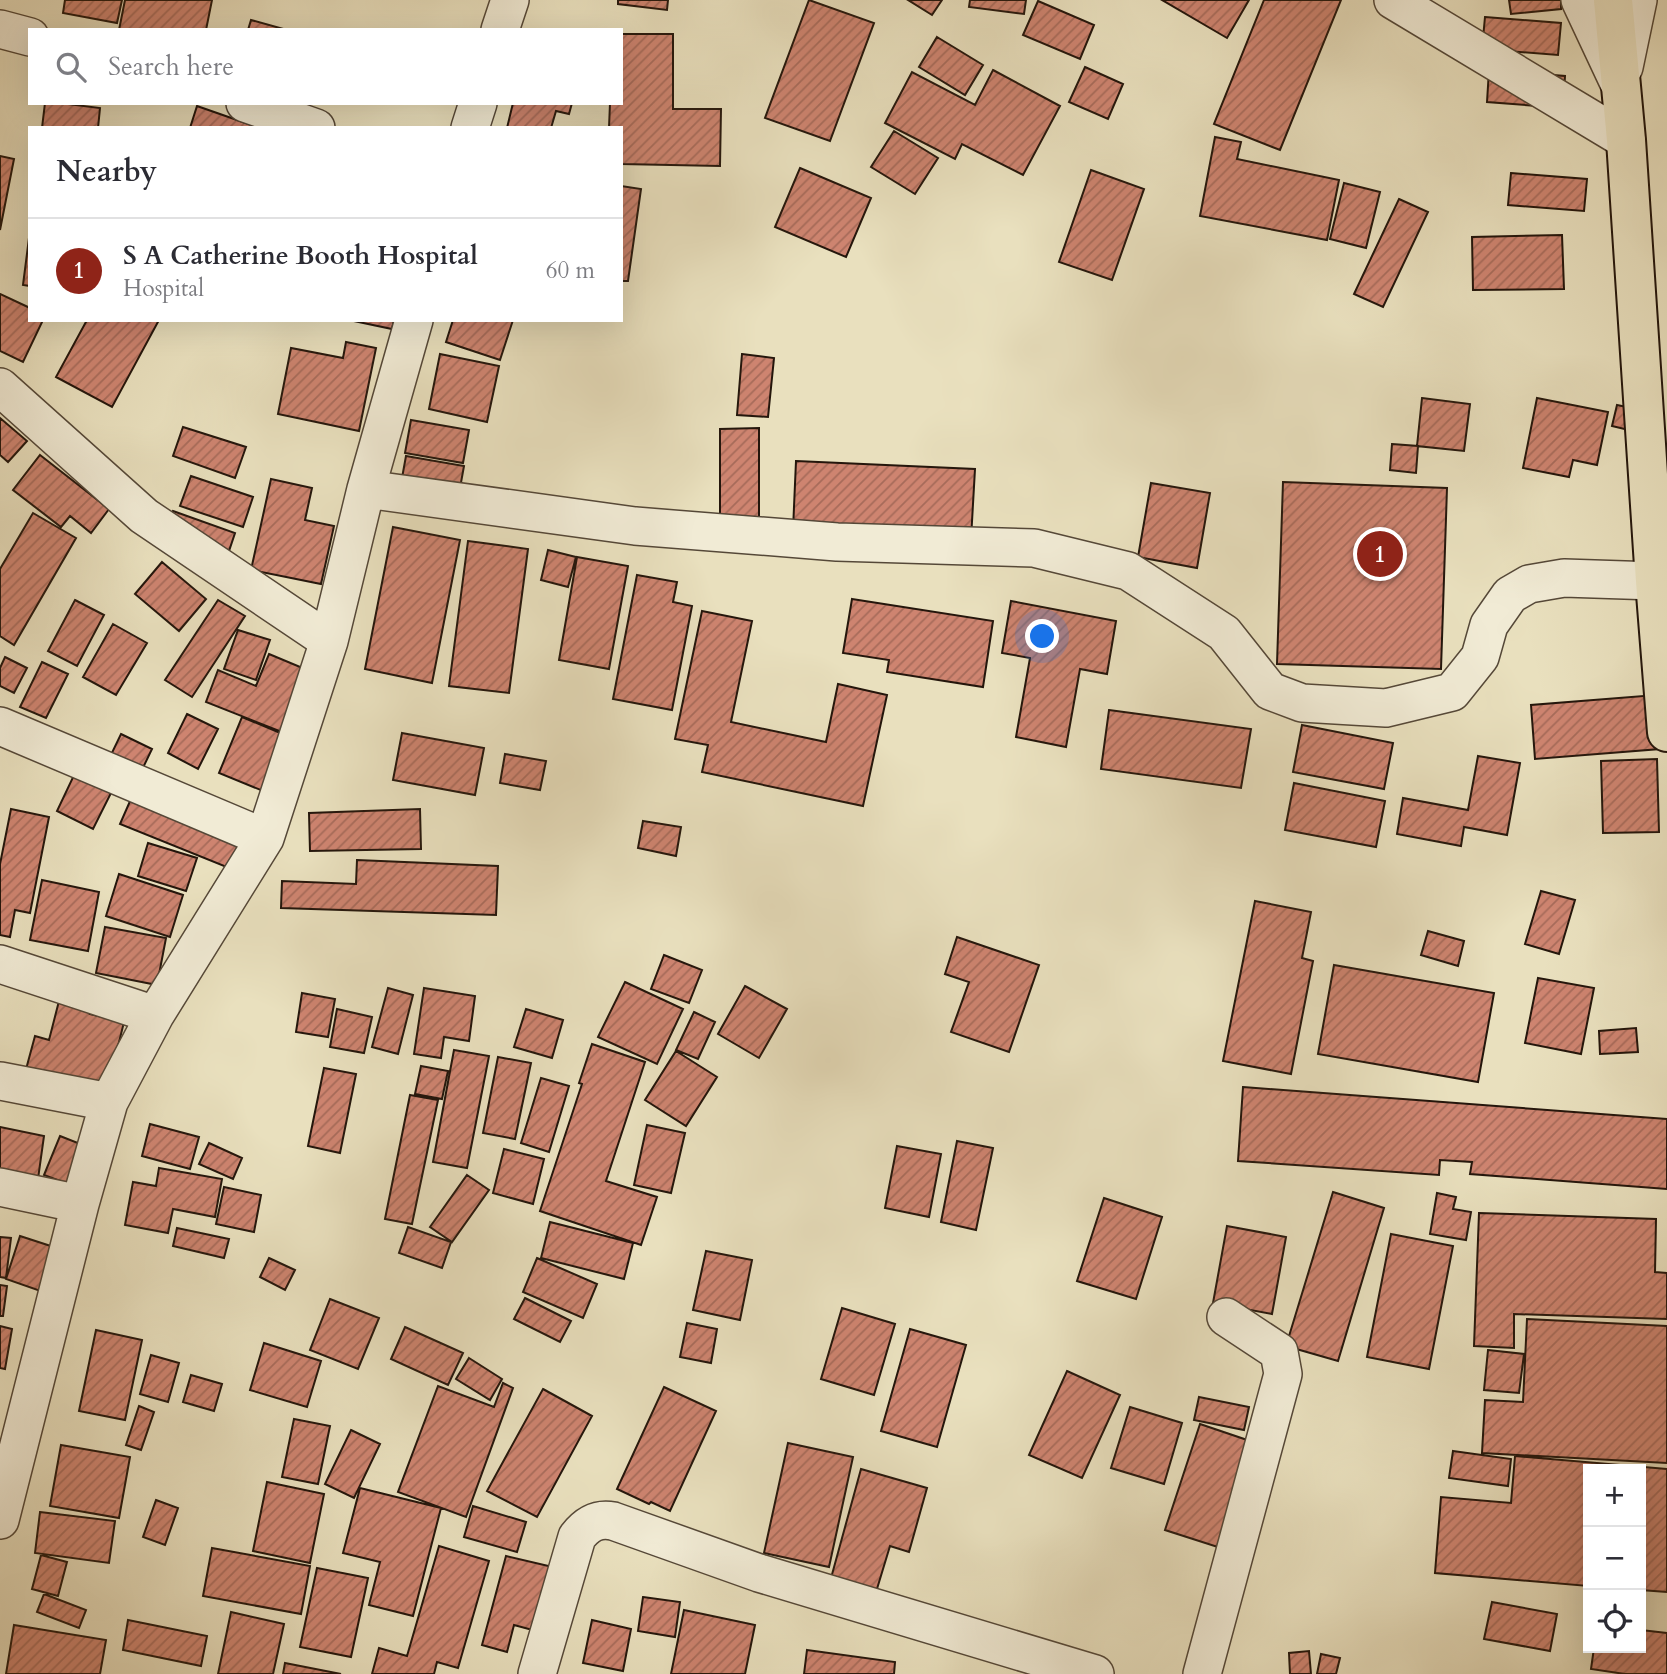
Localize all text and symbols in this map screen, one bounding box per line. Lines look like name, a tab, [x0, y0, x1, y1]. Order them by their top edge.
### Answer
search box	[28, 28, 623, 105]
icon: search	[52, 48, 90, 86]
text: Search here	[108, 49, 234, 84]
text: Nearby	[56, 151, 157, 192]
text: S A Catherine Booth Hospital	[123, 238, 478, 273]
text: 1	[73, 255, 85, 286]
text: 60 m	[546, 255, 595, 286]
text: Hospital	[123, 273, 204, 304]
pin: 1	[1357, 528, 1403, 580]
your location	[1025, 619, 1059, 653]
map controls	[1583, 1464, 1646, 1653]
button: +	[1583, 1464, 1646, 1527]
button: −	[1583, 1527, 1646, 1590]
button: locate	[1583, 1590, 1646, 1653]

